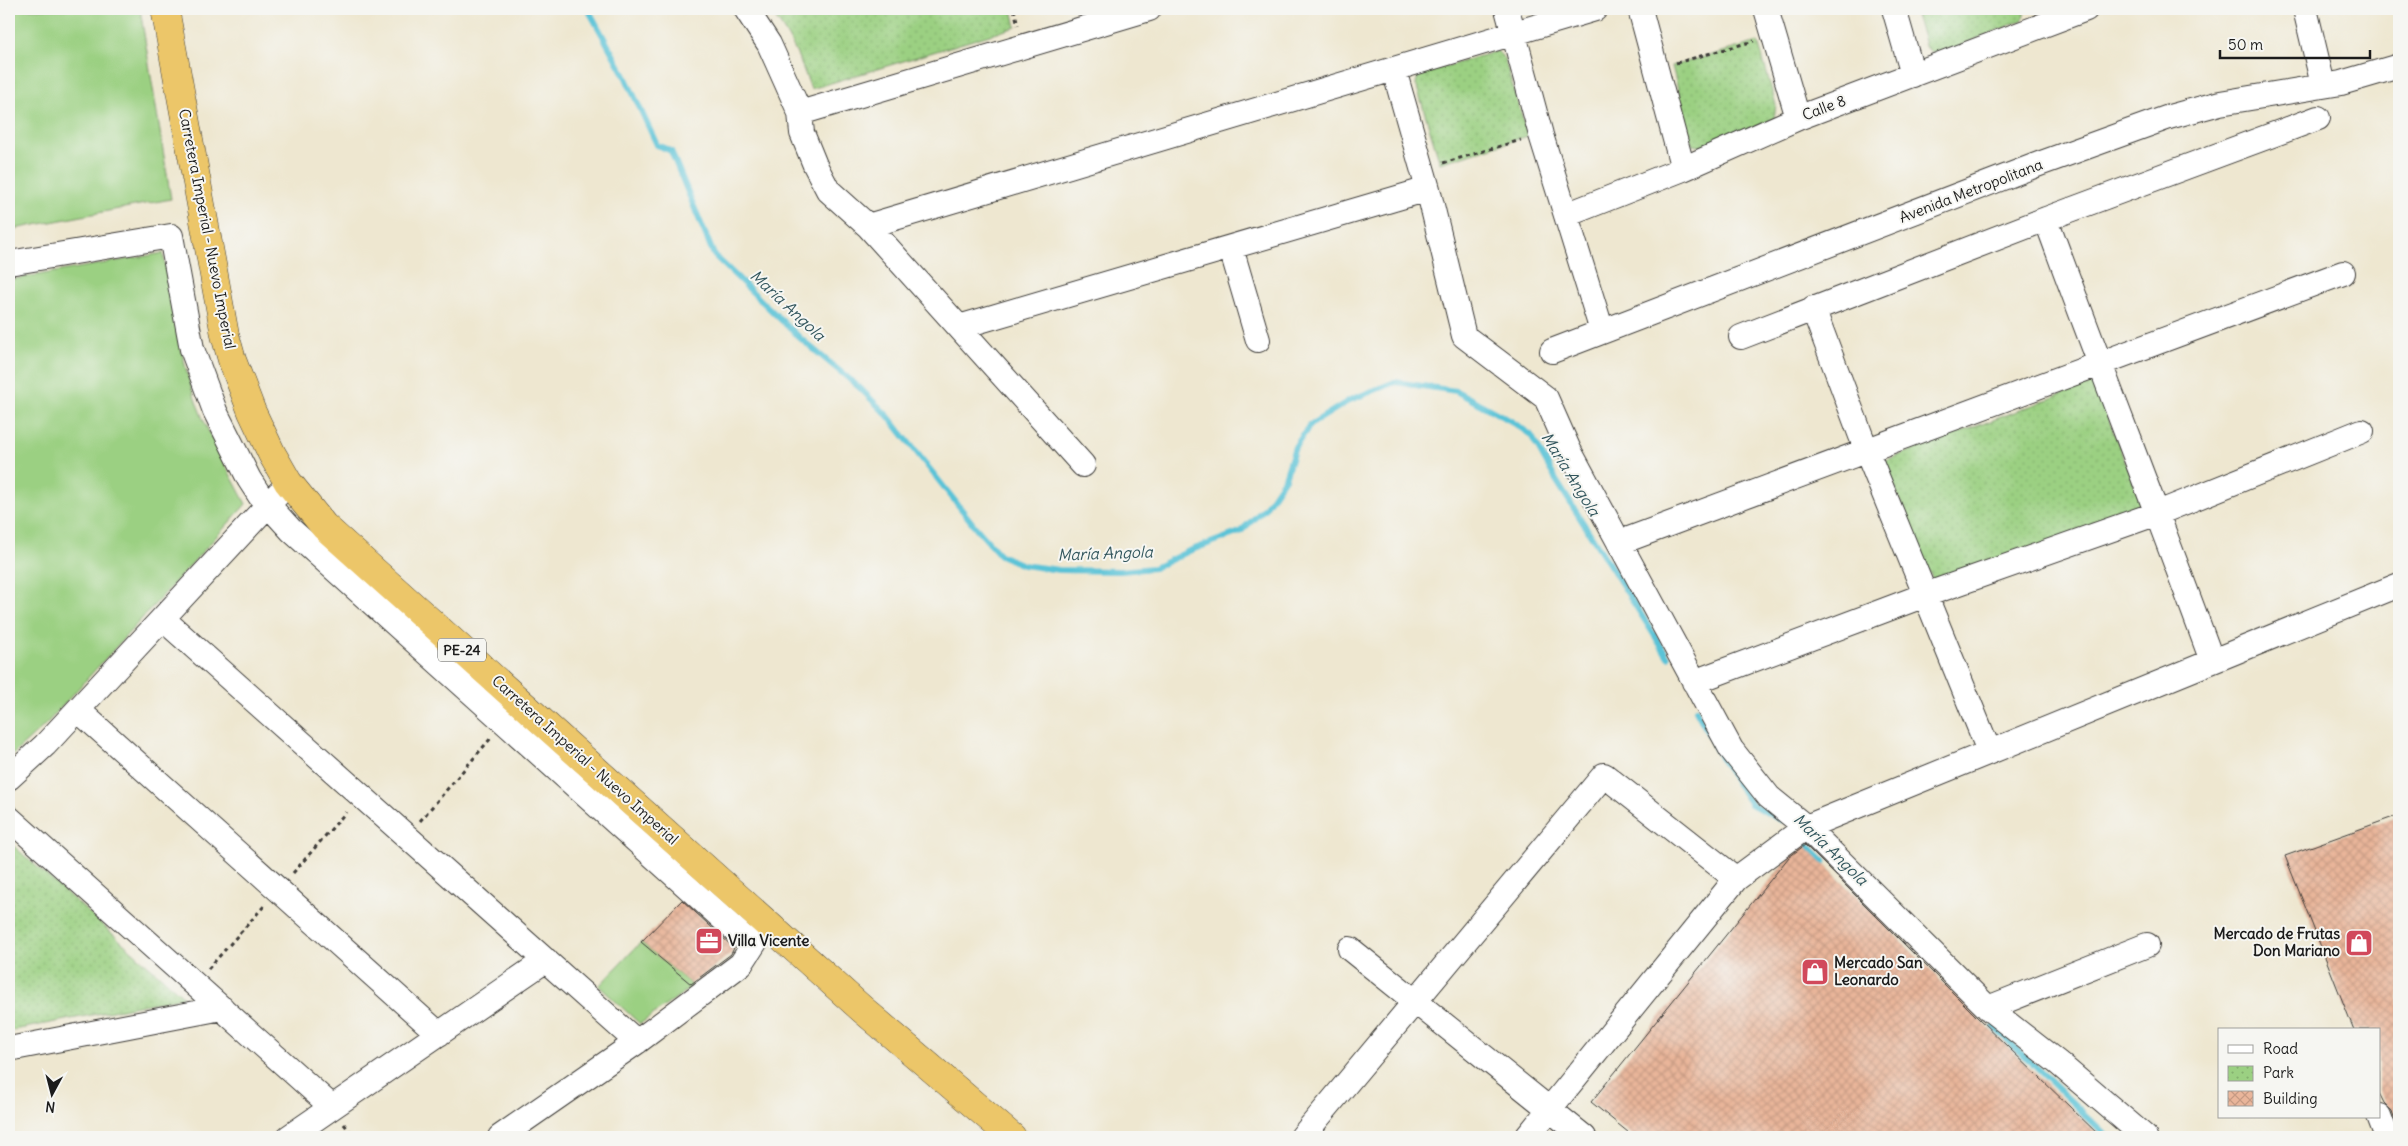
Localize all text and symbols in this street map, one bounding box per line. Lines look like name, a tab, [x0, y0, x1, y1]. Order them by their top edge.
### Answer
scale bar	[2220, 28, 2370, 60]
text: 50 m	[2228, 35, 2263, 54]
street label: Calle 8	[1799, 91, 1848, 125]
street label: Carretera Imperial - Nuevo Imperial	[175, 107, 240, 351]
street label: Avenida Metropolitana	[1896, 154, 2046, 227]
water label: María Angola	[746, 265, 830, 345]
water label: María Angola	[1537, 428, 1605, 520]
water label: María Angola	[1057, 541, 1154, 565]
road number: PE-24	[438, 638, 486, 662]
street label: Carretera Imperial - Nuevo Imperial	[488, 671, 683, 848]
water label: María Angola	[1790, 809, 1873, 890]
place label: Mercado de Frutas Don Mariano	[2213, 924, 2341, 960]
office icon: Villa Vicente	[694, 926, 724, 956]
shop icon: Mercado de Frutas Don Mariano	[2344, 928, 2374, 958]
place label: Villa Vicente	[728, 931, 809, 950]
place label: Mercado San Leonardo	[1834, 953, 1923, 989]
shop icon: Mercado San Leonardo	[1800, 957, 1830, 987]
legend	[2218, 1028, 2380, 1118]
text: Road	[2263, 1039, 2298, 1058]
text: Park	[2263, 1063, 2294, 1082]
north arrow	[28, 1068, 78, 1118]
text: Building	[2263, 1089, 2318, 1108]
text: N	[45, 1097, 56, 1116]

